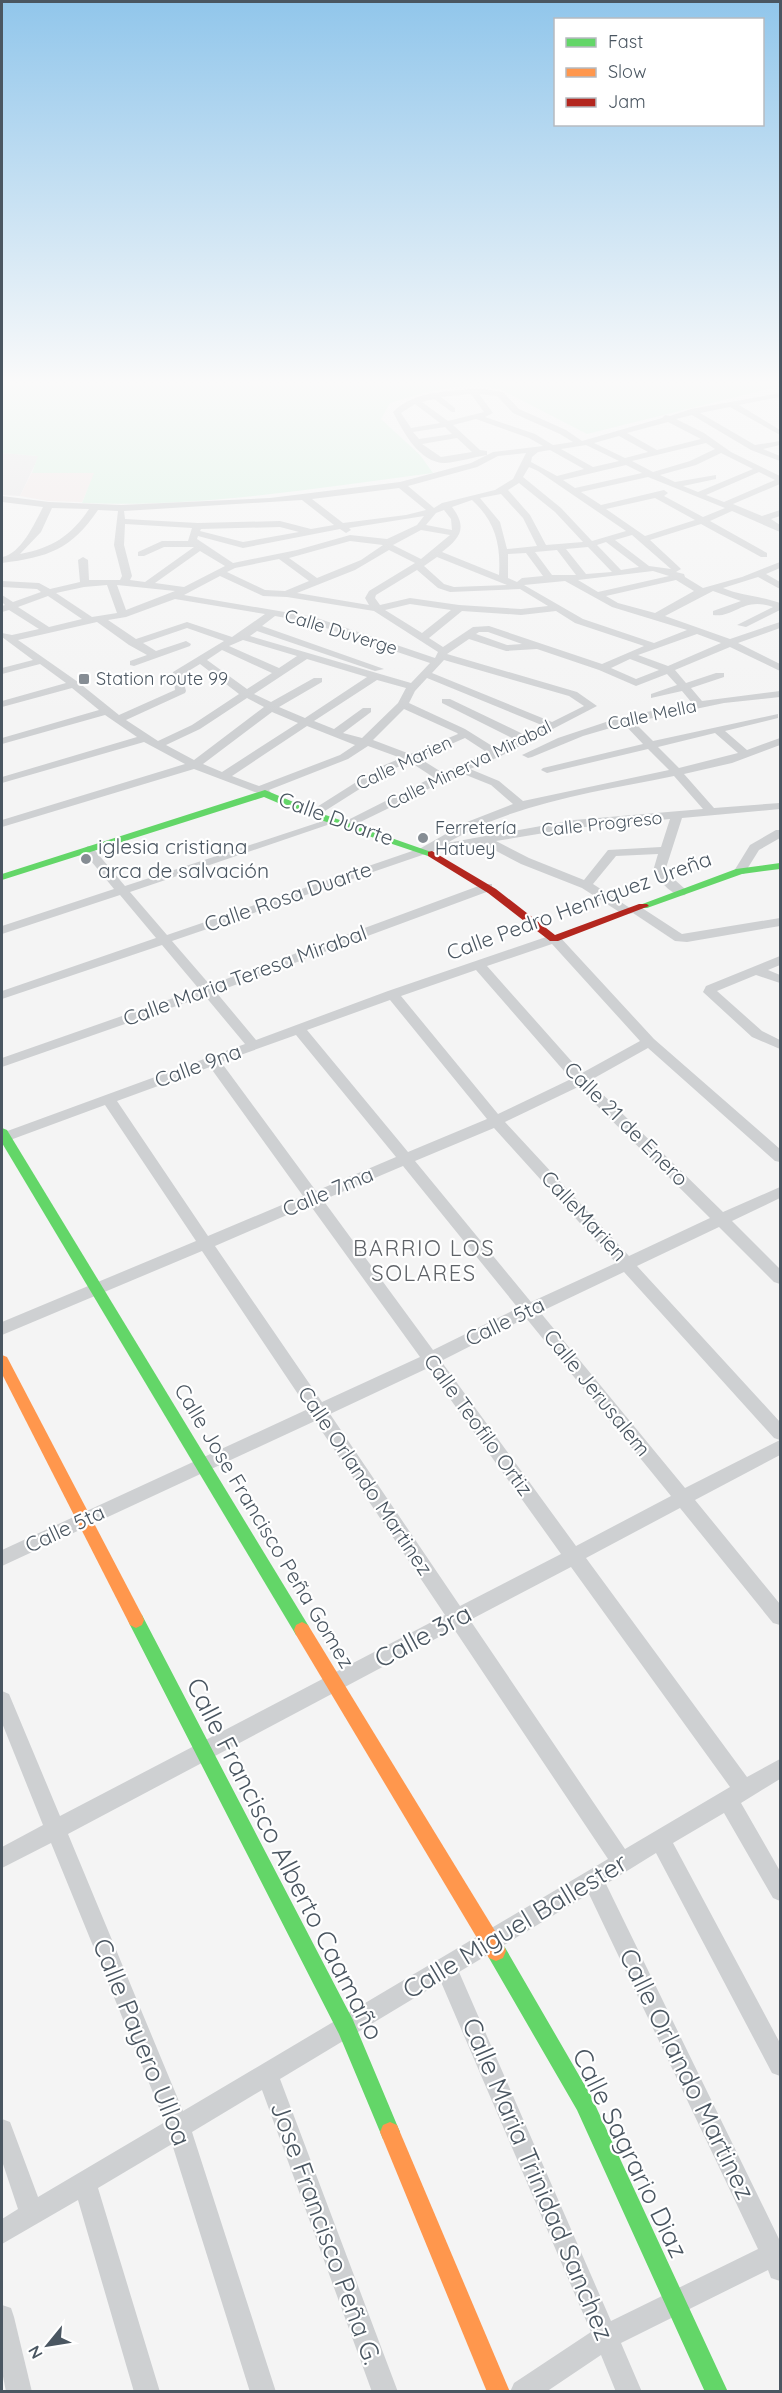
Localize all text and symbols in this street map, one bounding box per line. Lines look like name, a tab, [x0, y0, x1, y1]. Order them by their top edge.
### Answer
legend	[554, 18, 764, 126]
text: Fast	[608, 30, 643, 53]
text: Slow	[608, 60, 646, 83]
text: Jam	[608, 90, 646, 113]
street label: Calle Duverge	[282, 604, 400, 660]
place label: Station route 99	[96, 667, 228, 690]
marker: Station route 99	[77, 672, 91, 686]
street label: Calle Mella	[605, 694, 698, 735]
street label: Calle Minerva Mirabal	[383, 715, 555, 814]
street label: Calle Marien	[352, 730, 455, 795]
street label: Calle Duarte	[275, 785, 397, 851]
street label: Calle Progreso	[540, 806, 663, 841]
place label: Ferretería Hatuey	[435, 816, 517, 860]
marker: Ferretería Hatuey	[416, 831, 430, 845]
place label: iglesia cristiana arca de salvación	[98, 833, 269, 883]
street label: Calle Pedro Henriquez Ureña	[443, 845, 715, 965]
marker: iglesia cristiana arca de salvación	[79, 852, 93, 866]
street label: Calle Rosa Duarte	[201, 855, 375, 937]
street label: Calle Maria Teresa Mirabal	[119, 919, 370, 1031]
street label: Calle 9na	[151, 1037, 244, 1093]
street label: Calle 21 de Enero	[559, 1056, 694, 1191]
street label: Calle 7ma	[278, 1160, 377, 1222]
street label: CalleMarien	[536, 1165, 633, 1266]
district label: BARRIO LOS SOLARES	[353, 1234, 495, 1287]
street label: Calle 5ta	[461, 1291, 548, 1351]
street label: Calle Jerusalem	[539, 1324, 657, 1461]
street label: Calle Teofilo Ortiz	[419, 1348, 539, 1500]
street label: Calle Jose Francisco Peña Gomez	[169, 1378, 360, 1673]
street label: Calle Orlando Martinez	[293, 1381, 439, 1580]
street label: Calle 5ta	[21, 1498, 108, 1558]
street label: Calle 3ra	[369, 1596, 477, 1675]
street label: Calle Francisco Alberto Caamaño	[179, 1672, 391, 2046]
street label: Calle Miguel Ballester	[396, 1845, 633, 2006]
street label: Calle Payero Ulloa	[86, 1933, 199, 2150]
street label: Calle Orlando Martinez	[612, 1943, 763, 2205]
street label: Calle Maria Trinidad Sanchez	[455, 2012, 622, 2345]
street label: Calle Sagrario Diaz	[565, 2043, 696, 2263]
street label: Jose Francisco Peña G.	[263, 2097, 389, 2369]
north arrow	[18, 2315, 78, 2375]
text: N	[23, 2342, 47, 2363]

